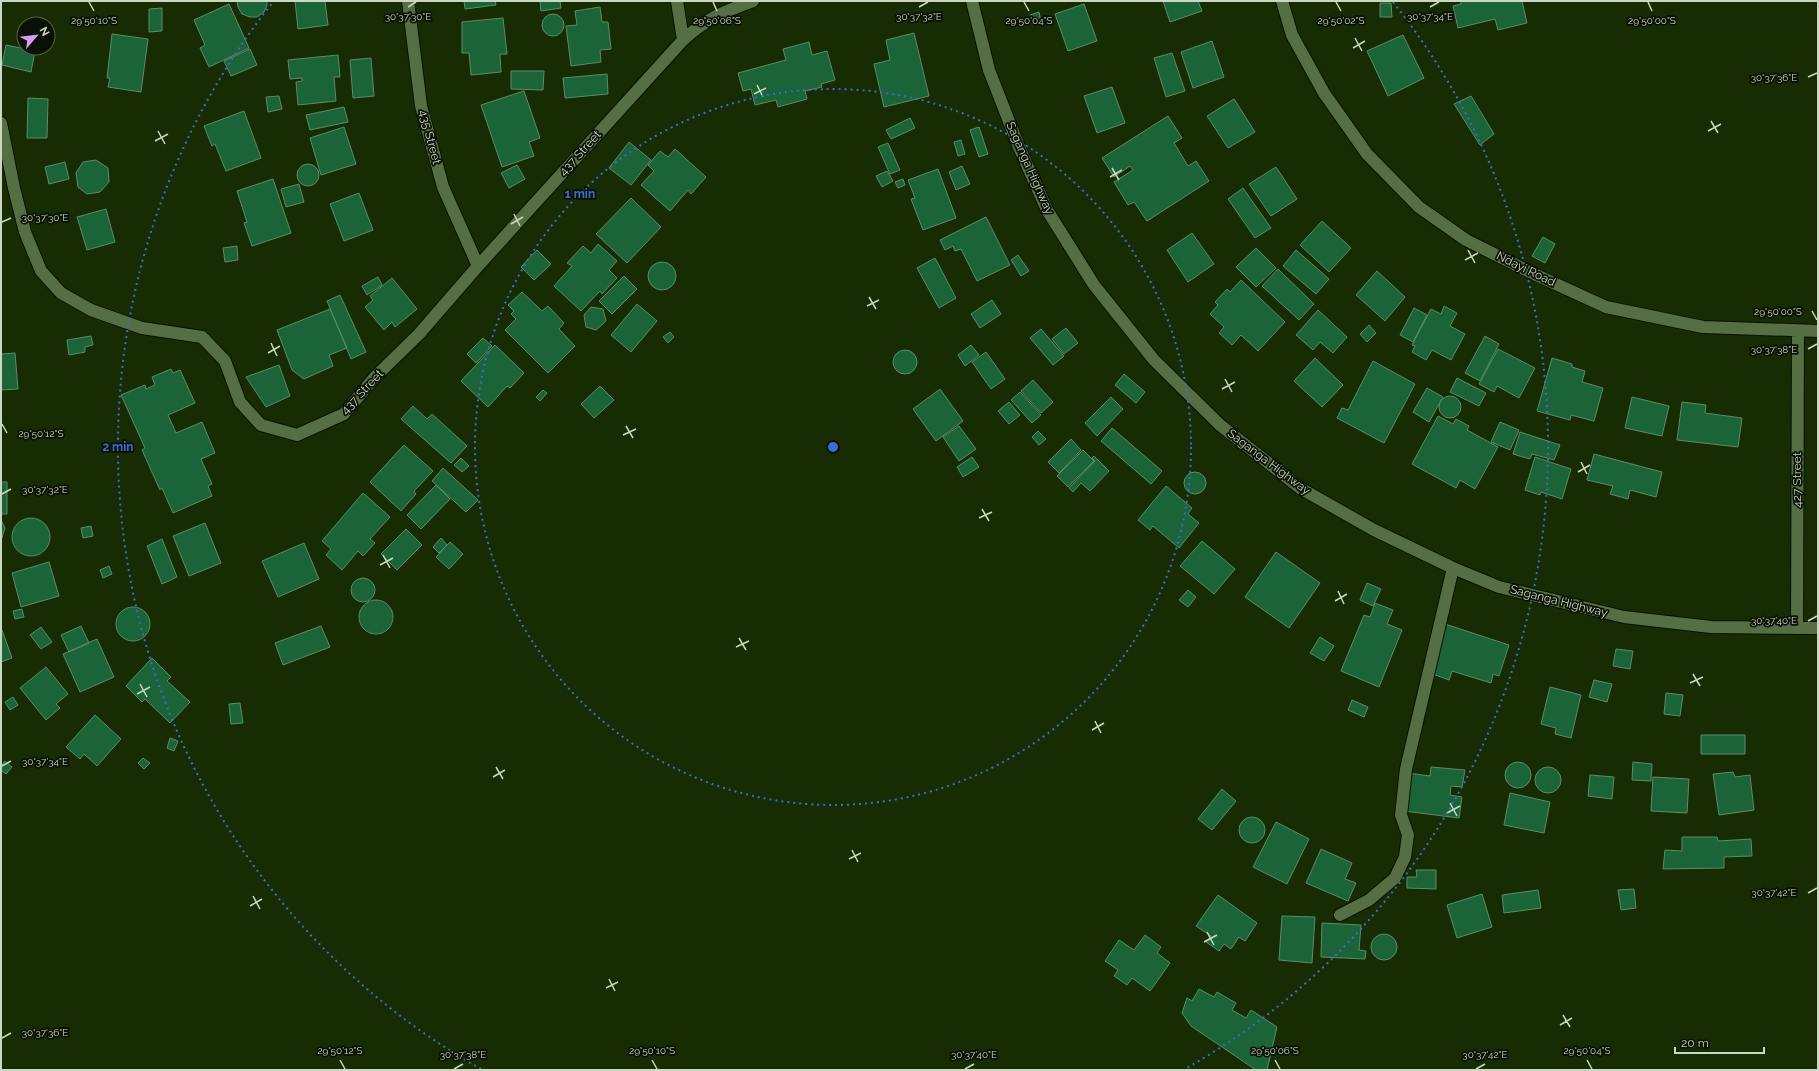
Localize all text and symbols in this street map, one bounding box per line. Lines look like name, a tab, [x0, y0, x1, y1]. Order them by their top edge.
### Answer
text: 30°37'30"E	[385, 11, 431, 22]
text: 30°37'32"E	[896, 11, 942, 22]
text: 30°37'34"E	[1407, 11, 1453, 22]
text: 29°50'10"S	[71, 15, 117, 26]
text: 29°50'06"S	[693, 15, 741, 26]
text: 29°50'04"S	[1005, 15, 1053, 26]
text: 29°50'02"S	[1318, 15, 1364, 26]
text: 29°50'00"S	[1628, 15, 1676, 26]
north arrow	[16, 16, 56, 56]
text: N	[37, 25, 52, 38]
text: 30°37'36"E	[1751, 72, 1797, 83]
street label: 435 Street	[416, 108, 444, 166]
street label: Saganga Highway	[1003, 119, 1057, 217]
street label: 437 Street	[556, 128, 604, 178]
text: 1 min	[565, 187, 595, 201]
text: 30°37'30"E	[22, 212, 68, 223]
street label: Ndayi Road	[1494, 249, 1558, 289]
text: 29°50'00"S	[1754, 306, 1802, 317]
text: 30°37'38"E	[1751, 344, 1797, 355]
street label: 437 Street	[338, 367, 386, 417]
street label: Saganga Highway	[1225, 426, 1314, 498]
text: 29°50'12"S	[18, 428, 64, 439]
text: 2 min	[102, 440, 134, 454]
centre of rings	[826, 440, 840, 454]
street label: 427 Street	[1790, 452, 1804, 508]
text: 30°37'32"E	[22, 484, 68, 495]
street label: Saganga Highway	[1509, 582, 1610, 620]
text: 30°37'40"E	[1751, 615, 1797, 626]
text: 30°37'34"E	[22, 756, 68, 767]
text: 30°37'42"E	[1751, 887, 1797, 898]
text: 30°37'36"E	[22, 1027, 68, 1038]
scale bar	[1675, 1029, 1764, 1055]
text: 20 m	[1681, 1036, 1709, 1050]
text: 29°50'12"S	[317, 1045, 363, 1056]
text: 29°50'10"S	[629, 1045, 675, 1056]
text: 29°50'06"S	[1251, 1045, 1299, 1056]
text: 29°50'04"S	[1563, 1045, 1611, 1056]
text: 30°37'38"E	[440, 1049, 486, 1060]
text: 30°37'40"E	[951, 1049, 997, 1060]
text: 30°37'42"E	[1462, 1049, 1508, 1060]

